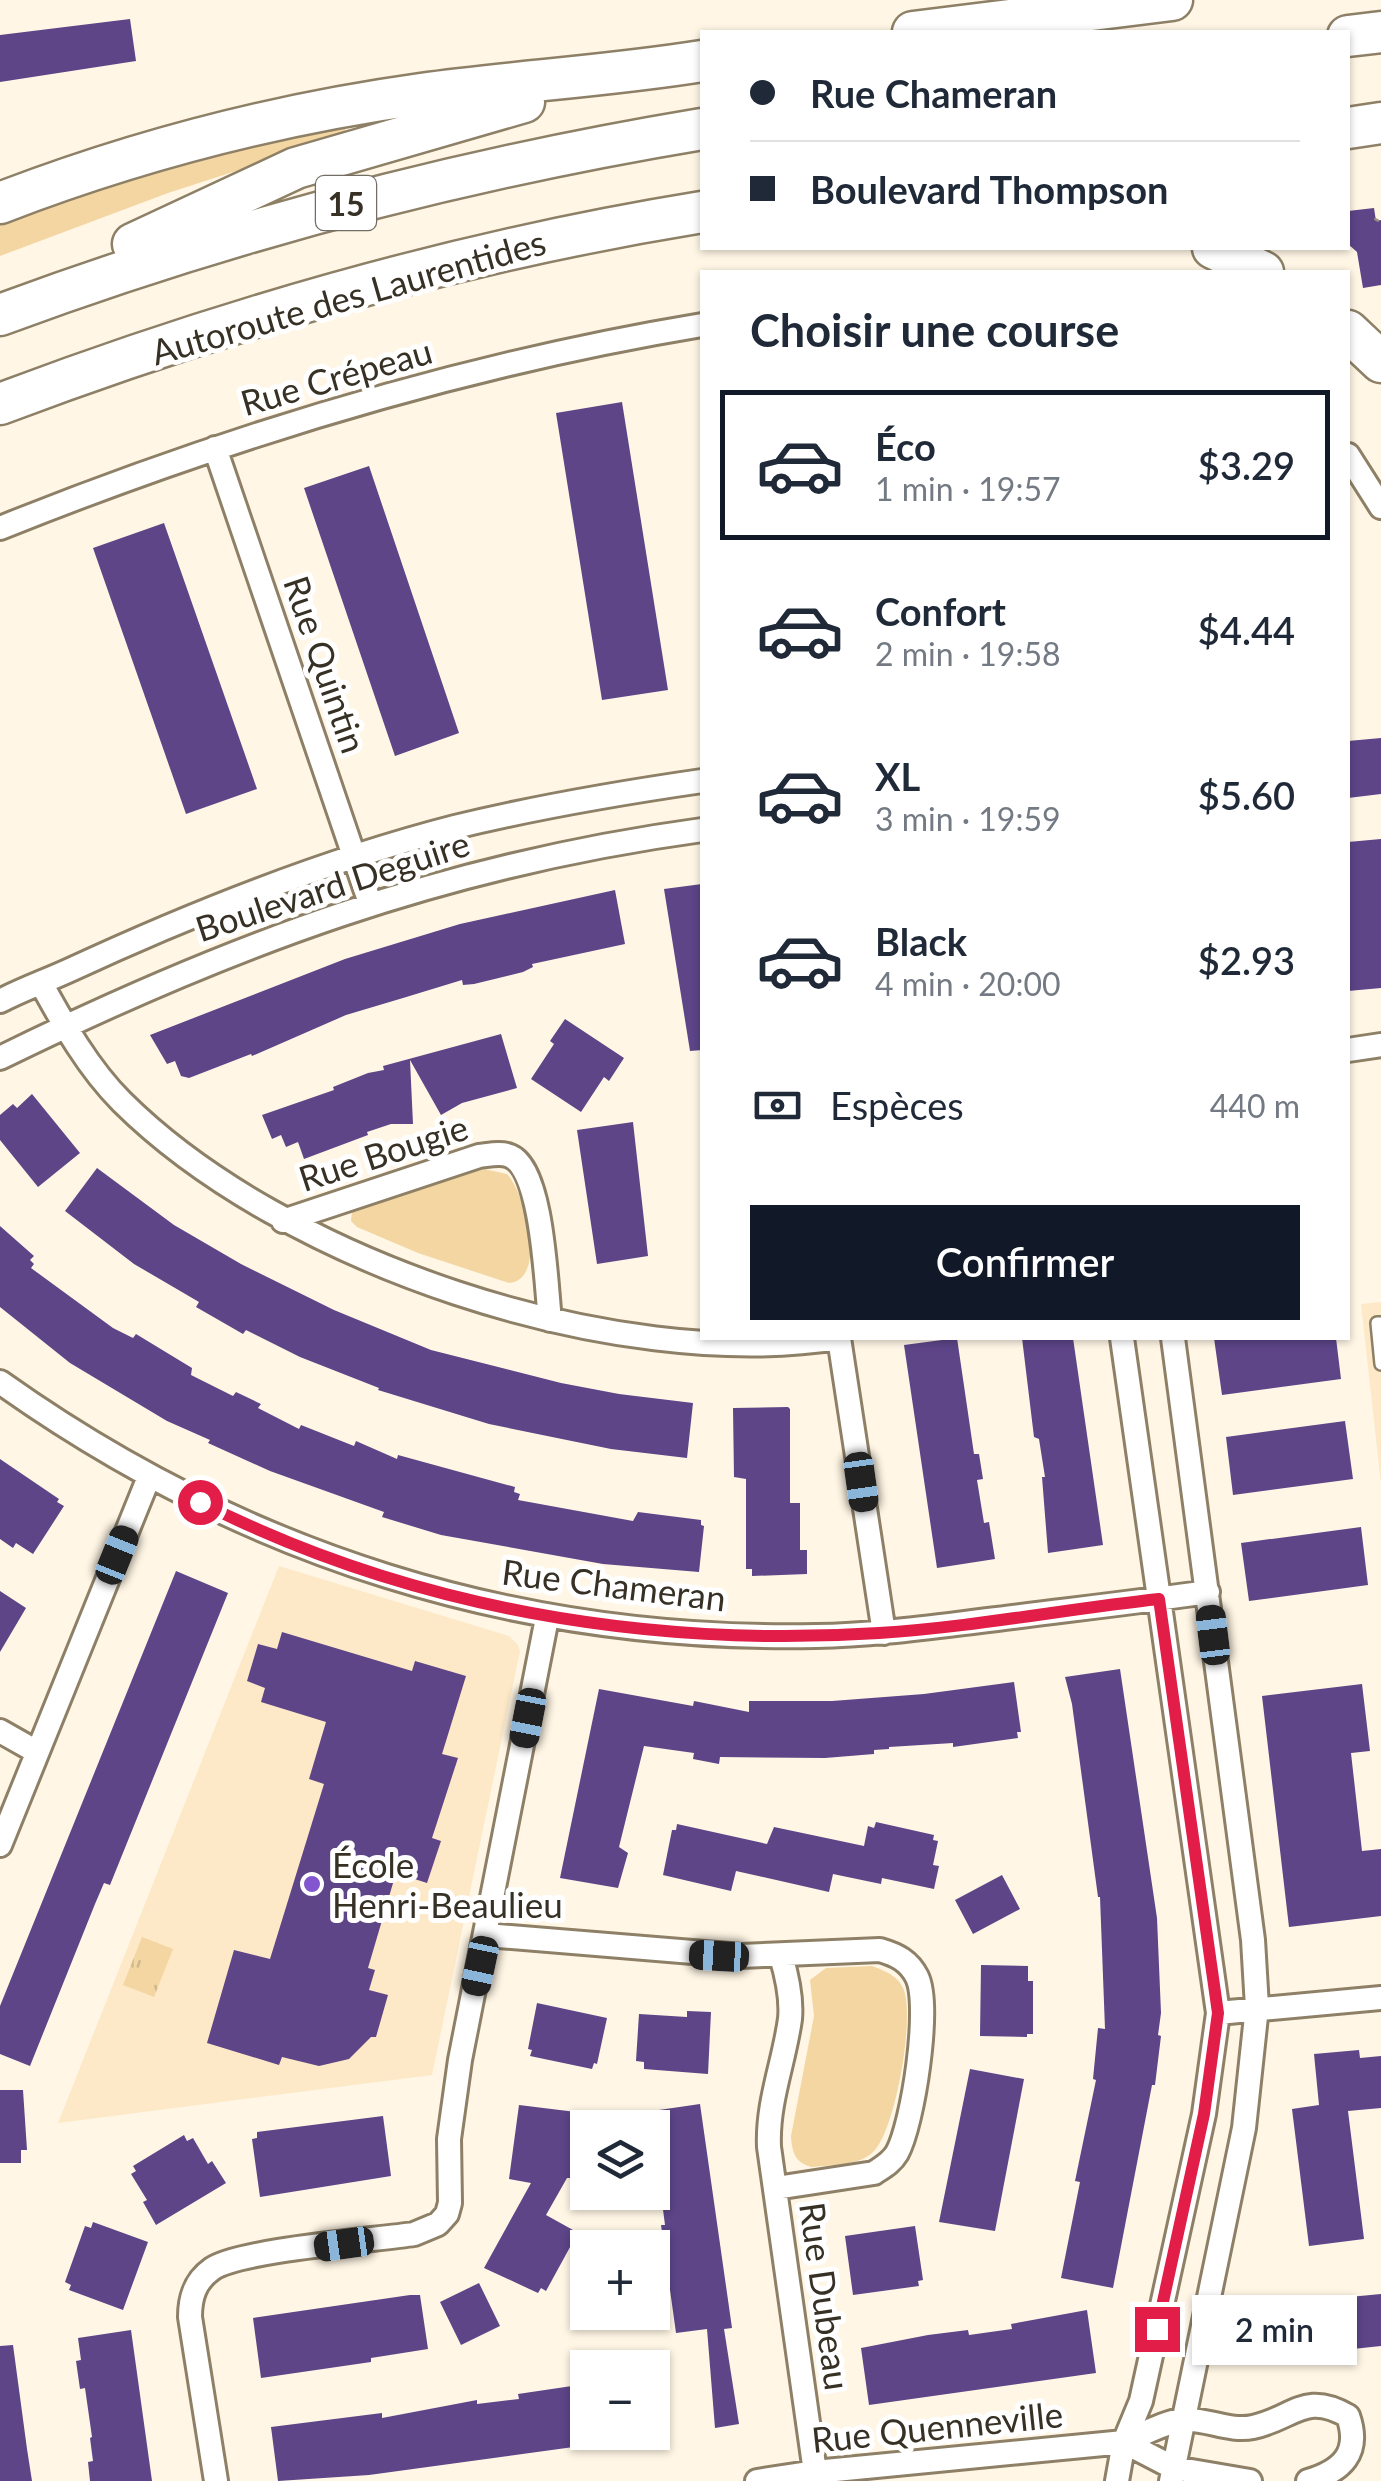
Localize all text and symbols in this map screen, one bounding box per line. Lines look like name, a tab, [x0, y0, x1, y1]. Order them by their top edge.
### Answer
text: Rue Chameran	[810, 70, 1057, 116]
text: Boulevard Thompson	[810, 166, 1169, 212]
road number: 15	[316, 176, 376, 230]
street label: Autoroute des Laurentides	[146, 220, 550, 372]
text: Choisir une course	[750, 303, 1119, 357]
street label: Rue Crépeau	[236, 329, 436, 423]
icon: car	[755, 420, 845, 510]
text: Éco	[875, 423, 936, 469]
text: $3.29	[1198, 442, 1295, 488]
text: 1 min · 19:57	[875, 469, 1061, 508]
street label: Rue Quintin	[276, 570, 376, 758]
icon: car	[755, 585, 845, 675]
text: Confort	[875, 588, 1006, 634]
text: $4.44	[1198, 607, 1295, 653]
text: 2 min · 19:58	[875, 634, 1061, 673]
icon: car	[755, 750, 845, 840]
text: XL	[875, 753, 920, 799]
text: $5.60	[1198, 772, 1295, 818]
text: 3 min · 19:59	[875, 799, 1061, 838]
street label: Boulevard Deguire	[190, 821, 474, 949]
icon: car	[755, 915, 845, 1005]
text: Black	[875, 918, 967, 964]
text: $2.93	[1198, 937, 1295, 983]
text: 4 min · 20:00	[875, 964, 1061, 1003]
icon: cash	[750, 1078, 805, 1133]
text: Espèces	[830, 1082, 964, 1128]
text: 440 m	[1210, 1086, 1300, 1125]
street label: Rue Bougie	[293, 1105, 473, 1199]
button: Confirmer	[750, 1205, 1300, 1320]
car	[842, 1450, 880, 1514]
route start	[178, 1480, 223, 1525]
car	[92, 1522, 142, 1588]
street label: Rue Chameran	[500, 1549, 728, 1619]
car	[1194, 1603, 1232, 1667]
car	[508, 1686, 548, 1750]
place label: École Henri-Beaulieu	[332, 1843, 563, 1925]
marker: École Henri-Beaulieu	[301, 1873, 323, 1895]
car	[459, 1934, 501, 1998]
car	[688, 1939, 750, 1973]
map controls	[570, 2110, 670, 2450]
button: layers	[570, 2110, 670, 2210]
street label: Rue Dubeau	[792, 2199, 860, 2393]
car	[312, 2225, 376, 2263]
button: +	[570, 2230, 670, 2330]
callout: 2 min	[1192, 2294, 1357, 2364]
route end	[1135, 2307, 1180, 2352]
text: 2 min	[1235, 2310, 1314, 2349]
button: −	[570, 2350, 670, 2450]
street label: Rue Quenneville	[809, 2392, 1065, 2460]

